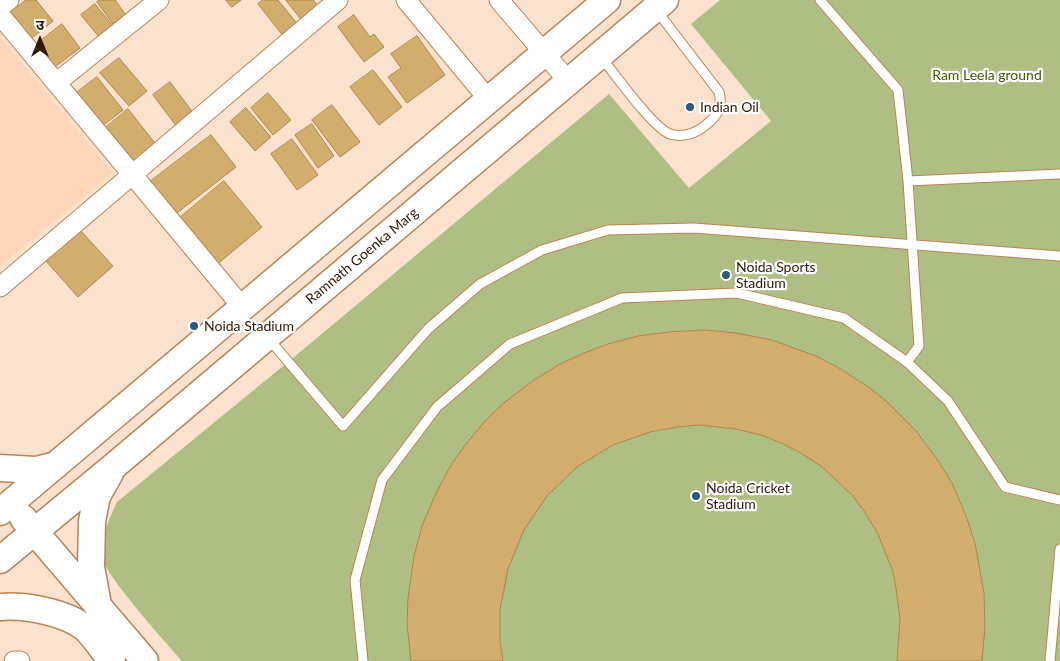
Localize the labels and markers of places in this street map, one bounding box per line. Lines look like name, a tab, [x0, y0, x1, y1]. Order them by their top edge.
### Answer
place label: Indian Oil	[700, 99, 759, 115]
marker: Indian Oil	[684, 101, 696, 113]
place label: Noida Sports Stadium	[736, 259, 816, 292]
marker: Noida Sports Stadium	[720, 269, 732, 281]
place label: Noida Stadium	[204, 318, 294, 334]
marker: Noida Stadium	[188, 320, 200, 332]
place label: Noida Cricket Stadium	[706, 480, 790, 512]
marker: Noida Cricket Stadium	[690, 490, 702, 502]

